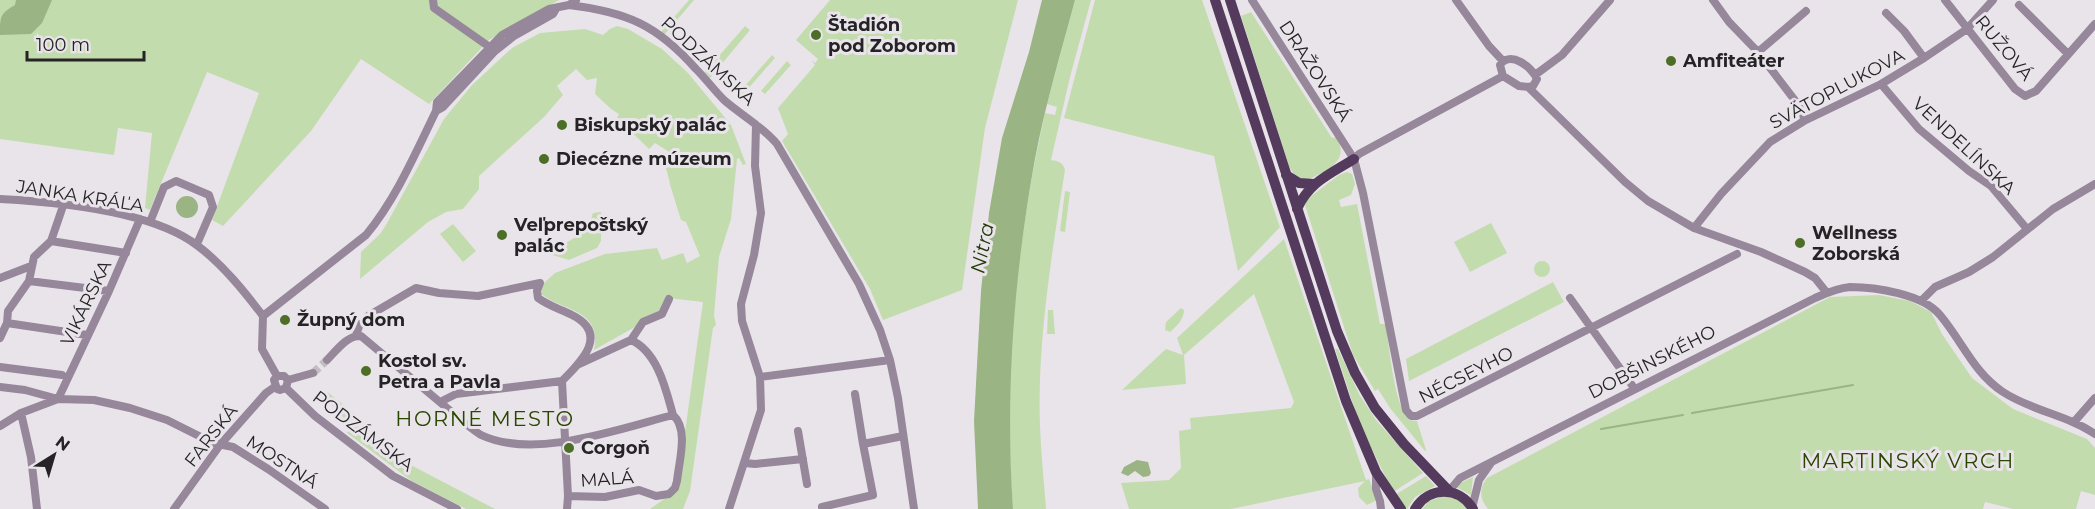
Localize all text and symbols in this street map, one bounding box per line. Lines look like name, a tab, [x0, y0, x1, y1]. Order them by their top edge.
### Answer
street label: RUŽOVÁ	[1970, 11, 2038, 85]
street label: PODZÁMSKA	[656, 12, 760, 110]
place label: Štadión pod Zoborom	[828, 14, 956, 57]
street label: DRAŽOVSKÁ	[1274, 17, 1356, 126]
scale bar	[27, 24, 144, 62]
marker: Štadión pod Zoborom	[809, 28, 823, 42]
text: 100 m	[36, 34, 90, 56]
street label: SVÄTOPLUKOVA	[1766, 44, 1908, 134]
place label: Amfiteáter	[1682, 50, 1785, 72]
marker: Amfiteáter	[1664, 54, 1678, 68]
street label: VENDELÍNSKA	[1908, 93, 2020, 199]
place label: Biskupský palác	[574, 114, 727, 136]
marker: Biskupský palác	[555, 118, 569, 132]
place label: Diecézne múzeum	[556, 148, 732, 170]
marker: Diecézne múzeum	[537, 152, 551, 166]
street label: JANKA KRÁĽA	[14, 175, 145, 217]
place label: Veľprepoštský palác	[513, 214, 648, 257]
water label: Nitra	[965, 221, 999, 275]
place label: Wellness Zoborská	[1812, 222, 1900, 265]
marker: Veľprepoštský palác	[495, 228, 509, 242]
marker: Wellness Zoborská	[1793, 236, 1807, 250]
street label: VIKÁRSKA	[56, 257, 116, 349]
place label: Župný dom	[297, 309, 405, 331]
marker: Župný dom	[278, 313, 292, 327]
street label: DOBŠINSKÉHO	[1584, 320, 1720, 404]
street label: NÉCSEYHO	[1415, 342, 1517, 408]
place label: Kostol sv. Petra a Pavla	[378, 350, 501, 393]
marker: Kostol sv. Petra a Pavla	[359, 364, 373, 378]
street label: PODZÁMSKA	[308, 386, 418, 476]
street label: FARSKÁ	[180, 400, 242, 472]
district label: HORNÉ MESTO	[395, 406, 575, 431]
north arrow	[24, 425, 84, 485]
street label: MOSTNÁ	[242, 431, 322, 493]
text: N	[52, 432, 74, 455]
place label: Corgoň	[581, 437, 650, 459]
marker: Corgoň	[562, 441, 576, 455]
district label: MARTINSKÝ VRCH	[1801, 448, 2015, 473]
street label: MALÁ	[579, 466, 635, 492]

